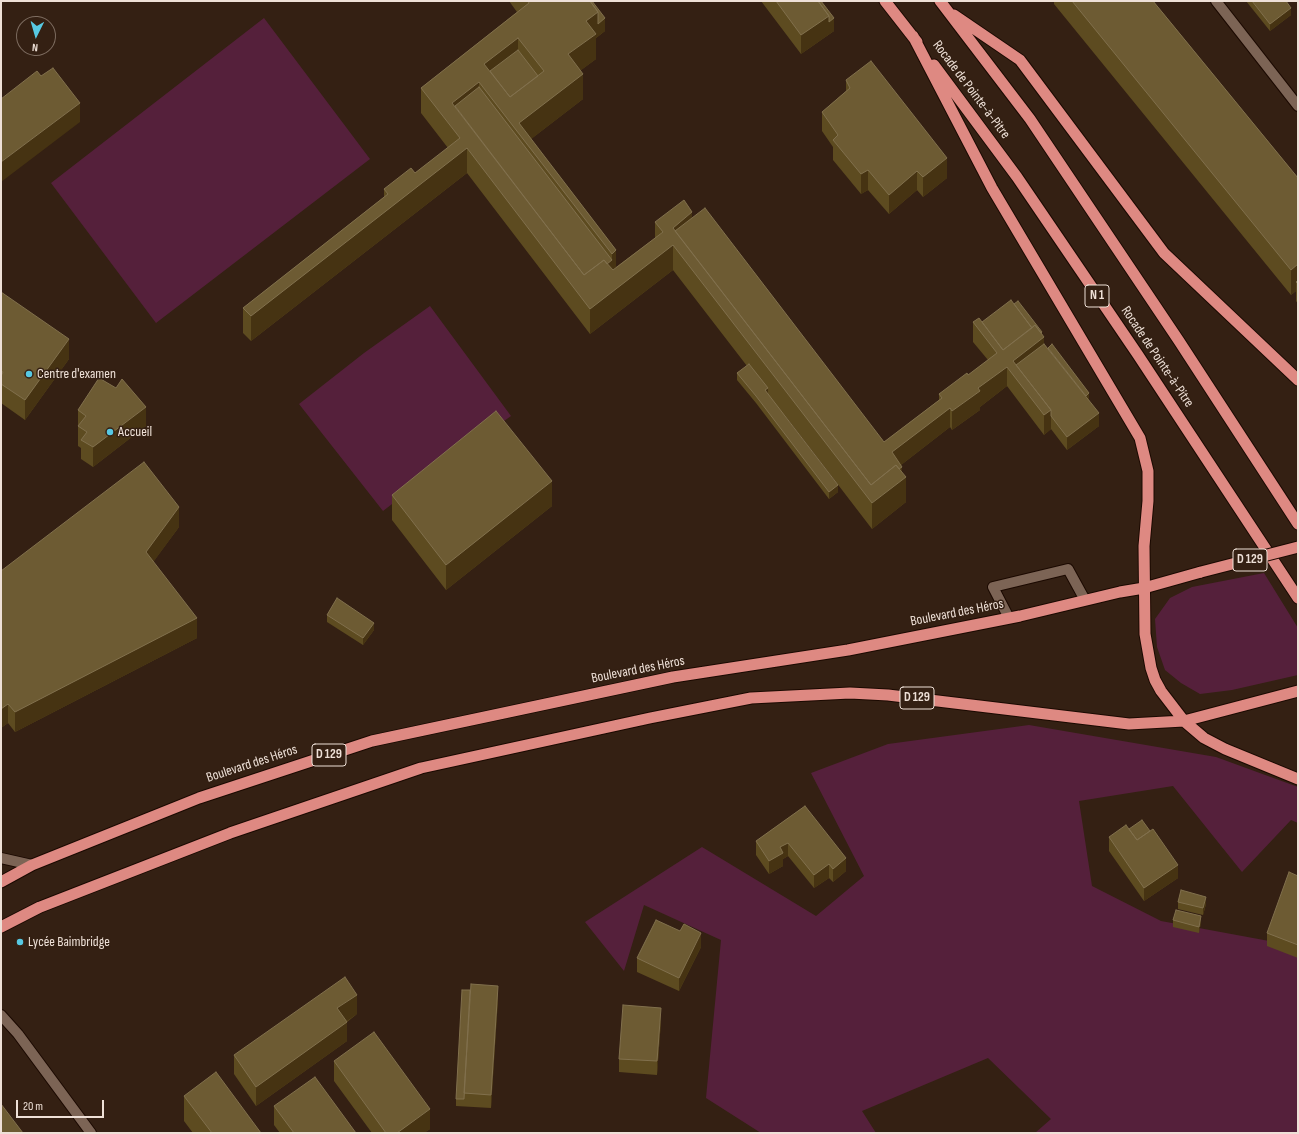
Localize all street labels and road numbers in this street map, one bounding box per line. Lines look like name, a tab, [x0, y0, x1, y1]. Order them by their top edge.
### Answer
street label: Rocade de Pointe-à-Pitre	[929, 38, 1013, 142]
road number: N 1	[1085, 285, 1109, 307]
street label: Rocade de Pointe-à-Pitre	[1117, 303, 1197, 411]
road number: D 129	[1233, 549, 1267, 571]
street label: Boulevard des Héros	[909, 596, 1005, 630]
street label: Boulevard des Héros	[590, 653, 686, 687]
road number: D 129	[900, 687, 934, 709]
street label: Boulevard des Héros	[204, 741, 300, 787]
road number: D 129	[312, 744, 346, 766]

